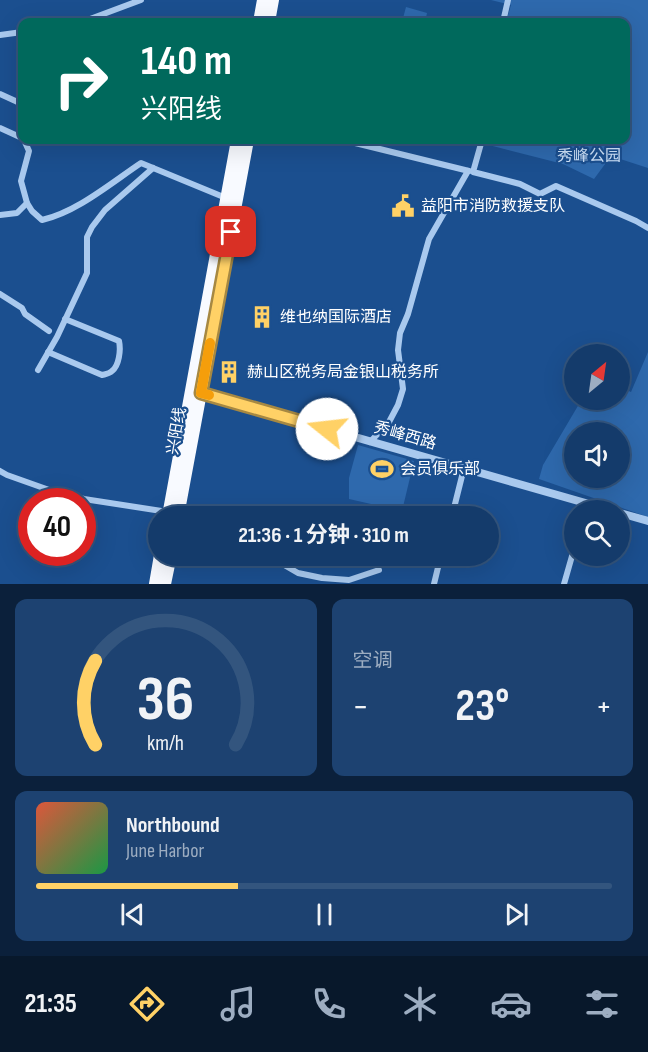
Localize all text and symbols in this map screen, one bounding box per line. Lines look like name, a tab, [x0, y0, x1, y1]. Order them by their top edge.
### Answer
text: 140 m	[141, 36, 232, 87]
icon: right	[42, 42, 120, 120]
text: 兴阳线	[141, 94, 222, 126]
park label: 秀峰公园	[557, 147, 621, 166]
public building icon: 益阳市消防救援支队	[390, 193, 416, 219]
place label: 益阳市消防救援支队	[421, 197, 565, 216]
pin	[205, 206, 256, 257]
icon: arrive	[214, 215, 247, 248]
building icon: 维也纳国际酒店	[249, 304, 275, 330]
place label: 维也纳国际酒店	[280, 308, 392, 327]
north arrow	[564, 344, 630, 410]
map controls	[564, 344, 630, 566]
building icon: 赫山区税务局金银山税务所	[216, 359, 242, 385]
place label: 赫山区税务局金银山税务所	[247, 363, 439, 382]
position arrow	[295, 397, 359, 461]
street label: 兴阳线	[163, 406, 191, 456]
street label: 秀峰西路	[372, 418, 438, 454]
button: sound	[564, 422, 630, 488]
sports icon: 会员俱乐部	[369, 456, 395, 482]
place label: 会员俱乐部	[400, 460, 480, 479]
speed limit sign: 40	[18, 488, 96, 566]
button: search	[564, 500, 630, 566]
text: 21:36 · 1 分钟 · 310 m	[238, 522, 409, 549]
text: 空调	[353, 649, 393, 673]
text: 36	[137, 663, 194, 738]
text: 23°	[455, 679, 509, 734]
text: −	[353, 687, 369, 727]
text: +	[596, 687, 612, 727]
text: km/h	[147, 731, 184, 756]
text: Northbound	[126, 812, 220, 839]
text: June Harbor	[126, 839, 204, 863]
icon: previous	[116, 898, 149, 931]
icon: pause	[308, 898, 341, 931]
icon: next	[500, 898, 533, 931]
icon: directions	[126, 983, 168, 1025]
icon: music	[217, 983, 259, 1025]
icon: phone	[308, 983, 350, 1025]
icon: climate	[399, 983, 441, 1025]
icon: car	[490, 983, 532, 1025]
icon: filters	[581, 983, 623, 1025]
text: 21:35	[25, 988, 77, 1020]

